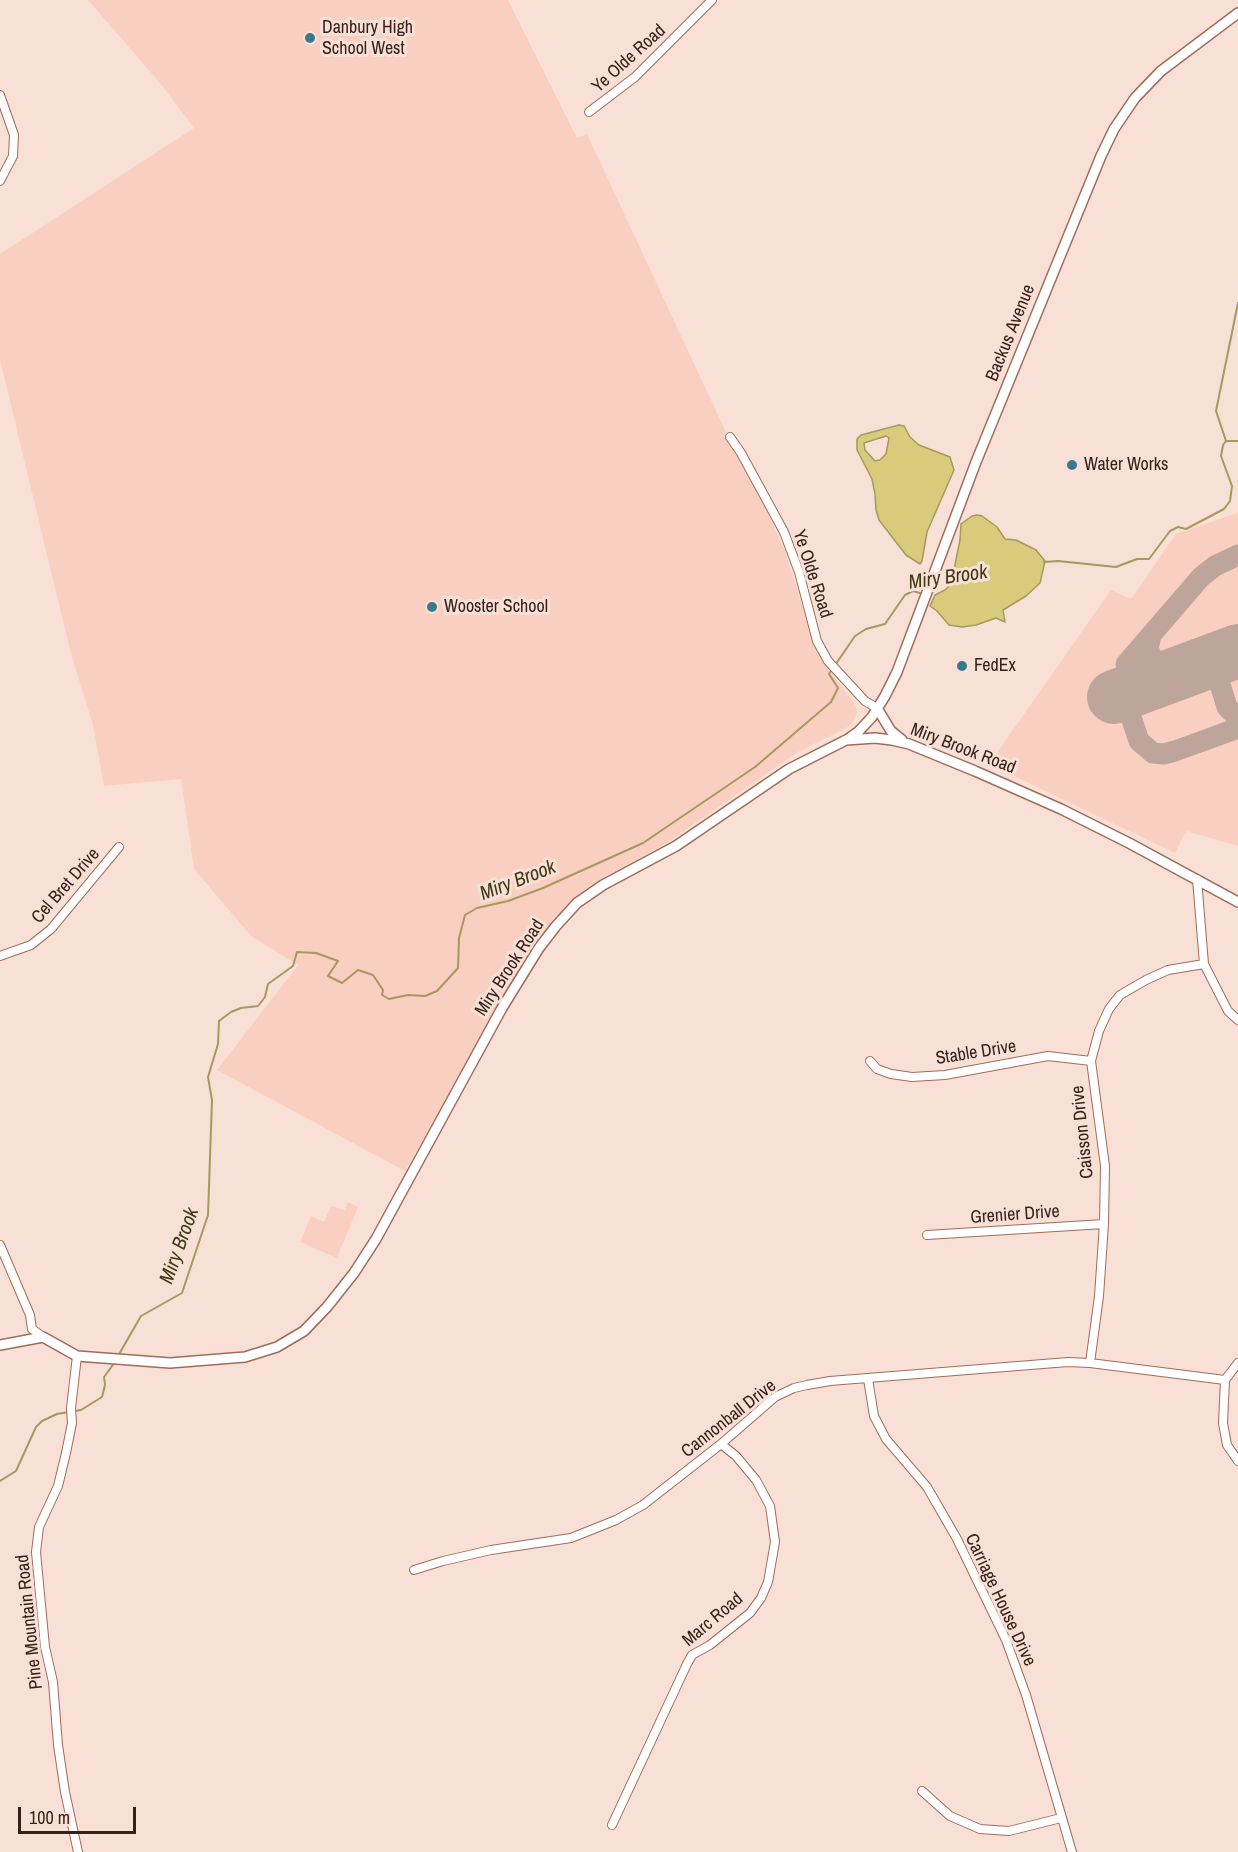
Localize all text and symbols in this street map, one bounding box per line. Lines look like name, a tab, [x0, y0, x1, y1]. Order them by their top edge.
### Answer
place label: Danbury High School West	[322, 17, 413, 60]
street label: Ye Olde Road	[588, 20, 670, 98]
marker: Danbury High School West	[303, 31, 317, 45]
street label: Backus Avenue	[982, 282, 1040, 384]
place label: Water Works	[1084, 454, 1168, 476]
marker: Water Works	[1065, 458, 1079, 472]
street label: Ye Olde Road	[788, 527, 836, 621]
water label: Miry Brook	[907, 561, 989, 595]
place label: Wooster School	[444, 596, 548, 618]
marker: Wooster School	[425, 600, 439, 614]
place label: FedEx	[974, 655, 1016, 677]
marker: FedEx	[955, 659, 969, 673]
street label: Miry Brook Road	[907, 719, 1019, 779]
street label: Cel Bret Drive	[27, 844, 105, 928]
water label: Miry Brook	[477, 856, 559, 906]
street label: Miry Brook Road	[471, 916, 549, 1020]
street label: Stable Drive	[934, 1036, 1018, 1070]
street label: Caisson Drive	[1067, 1084, 1099, 1180]
street label: Grenier Drive	[970, 1201, 1060, 1229]
water label: Miry Brook	[155, 1205, 205, 1287]
street label: Cannonball Drive	[677, 1375, 781, 1463]
street label: Carriage House Drive	[960, 1530, 1040, 1670]
street label: Pine Mountain Road	[12, 1554, 48, 1690]
street label: Marc Road	[678, 1589, 748, 1651]
scale bar	[21, 1795, 140, 1833]
text: 100 m	[29, 1805, 70, 1830]

